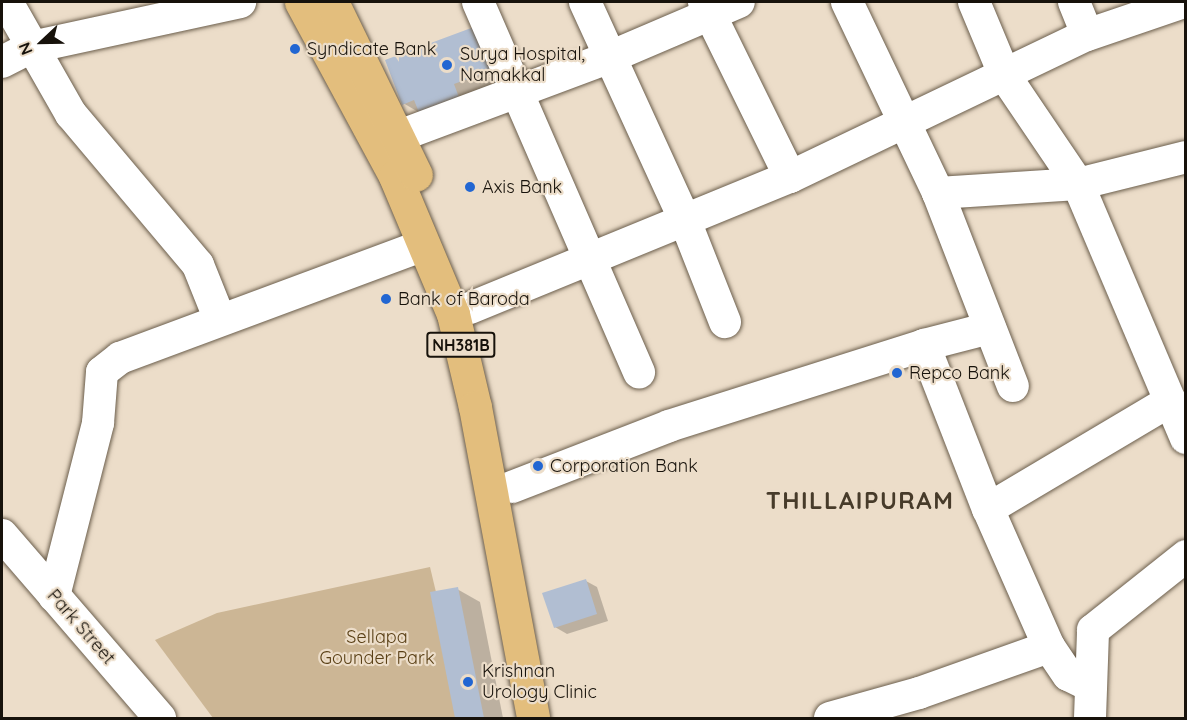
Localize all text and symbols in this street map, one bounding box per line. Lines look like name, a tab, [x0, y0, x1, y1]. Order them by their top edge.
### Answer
north arrow	[12, 12, 72, 72]
place label: Syndicate Bank	[307, 38, 436, 60]
text: N	[14, 40, 37, 58]
marker: Syndicate Bank	[288, 42, 302, 56]
place label: Surya Hospital, Namakkal	[460, 44, 585, 86]
marker: Surya Hospital, Namakkal	[438, 56, 456, 74]
place label: Axis Bank	[482, 176, 562, 198]
marker: Axis Bank	[463, 180, 477, 194]
place label: Bank of Baroda	[398, 288, 530, 310]
marker: Bank of Baroda	[379, 292, 393, 306]
road number: NH381B	[425, 332, 497, 358]
place label: Repco Bank	[909, 362, 1010, 384]
marker: Repco Bank	[890, 366, 904, 380]
place label: Corporation Bank	[550, 455, 698, 477]
marker: Corporation Bank	[531, 459, 545, 473]
district label: THILLAIPURAM	[766, 487, 954, 515]
street label: Park Street	[43, 585, 119, 669]
park label: Sellapa Gounder Park	[319, 627, 435, 670]
place label: Krishnan Urology Clinic	[482, 661, 597, 704]
marker: Krishnan Urology Clinic	[459, 673, 477, 691]

